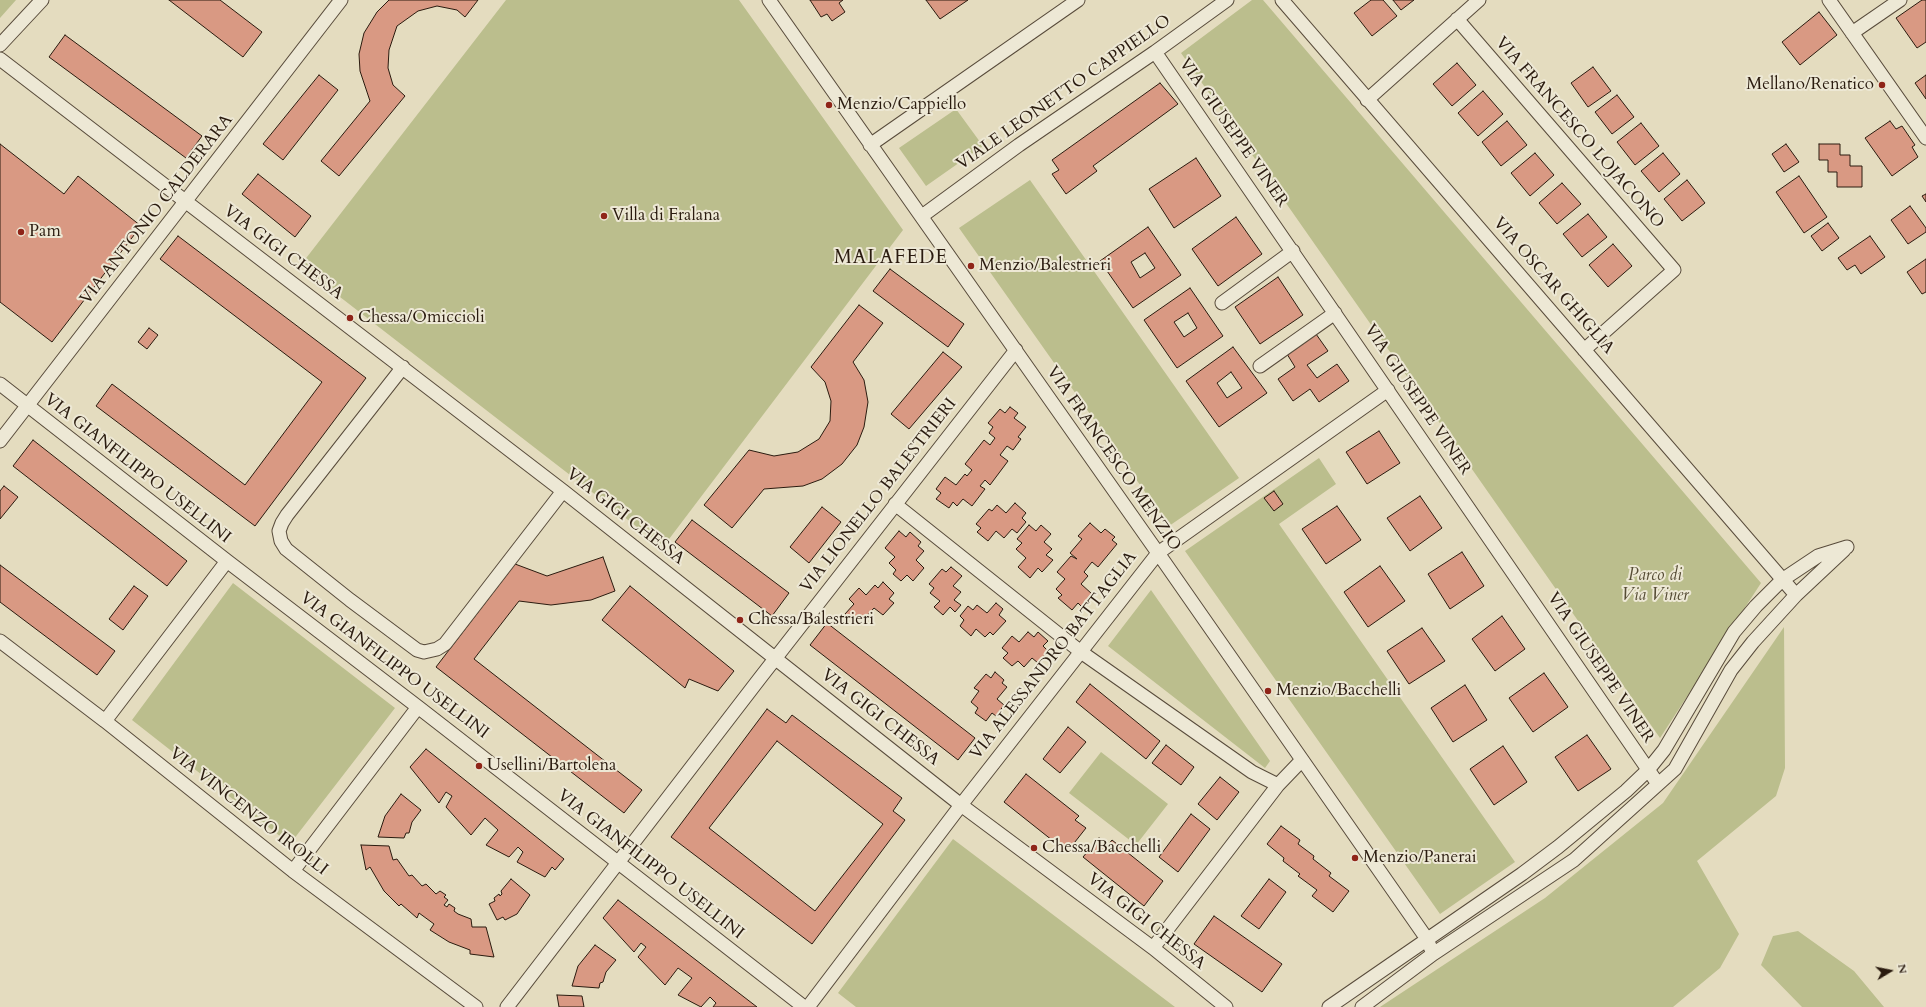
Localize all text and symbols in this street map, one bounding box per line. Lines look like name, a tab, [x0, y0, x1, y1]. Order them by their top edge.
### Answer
street label: VIALE LEONETTO CAPPIELLO	[953, 11, 1175, 175]
street label: VIA FRANCESCO LOJACONO	[1490, 33, 1668, 233]
street label: VIA GIUSEPPE VINER	[1174, 55, 1292, 211]
place label: Mellano/Renatico	[1746, 75, 1874, 95]
marker: Mellano/Renatico	[1877, 80, 1887, 90]
place label: Menzio/Cappiello	[837, 95, 966, 115]
marker: Menzio/Cappiello	[824, 100, 834, 110]
street label: VIA ANTONIO CALDERARA	[76, 111, 238, 309]
street label: VIA GIGI CHESSA	[219, 201, 347, 305]
place label: Villa di Fralana	[612, 206, 720, 226]
marker: Villa di Fralana	[599, 211, 609, 221]
street label: VIA OSCAR GHIGLIA	[1488, 213, 1618, 359]
place label: Pam	[29, 222, 61, 242]
marker: Pam	[16, 227, 26, 237]
district label: MALAFEDE	[834, 248, 948, 270]
place label: Menzio/Balestrieri	[979, 256, 1111, 276]
marker: Menzio/Balestrieri	[966, 261, 976, 271]
place label: Chessa/Omiccioli	[358, 308, 485, 328]
marker: Chessa/Omiccioli	[345, 313, 355, 323]
street label: VIA GIUSEPPE VINER	[1359, 321, 1475, 479]
street label: VIA FRANCESCO MENZIO	[1041, 363, 1185, 555]
street label: VIA GIANFILIPPO USELLINI	[40, 390, 234, 548]
street label: VIA LIONELLO BALESTRIERI	[797, 395, 961, 597]
street label: VIA GIGI CHESSA	[562, 464, 688, 570]
street label: VIA ALESSANDRO BATTAGLIA	[966, 548, 1142, 764]
park label: Parco di Via Viner	[1621, 566, 1689, 606]
street label: VIA GIANFILIPPO USELLINI	[295, 588, 493, 744]
street label: VIA GIUSEPPE VINER	[1542, 589, 1658, 747]
place label: Chessa/Balestrieri	[748, 610, 874, 630]
marker: Chessa/Balestrieri	[735, 615, 745, 625]
street label: VIA GIGI CHESSA	[817, 665, 943, 771]
place label: Menzio/Bacchelli	[1276, 681, 1401, 701]
marker: Menzio/Bacchelli	[1263, 686, 1273, 696]
street label: VIA VINCENZO IROLLI	[165, 744, 331, 880]
place label: Usellini/Bartolena	[487, 756, 616, 776]
marker: Usellini/Bartolena	[474, 761, 484, 771]
street label: VIA GIANFILIPPO USELLINI	[553, 786, 747, 944]
place label: Chessa/Bacchelli	[1042, 838, 1161, 858]
marker: Chessa/Bacchelli	[1029, 843, 1039, 853]
place label: Menzio/Panerai	[1363, 848, 1477, 868]
marker: Menzio/Panerai	[1350, 853, 1360, 863]
street label: VIA GIGI CHESSA	[1083, 869, 1209, 975]
north arrow	[1870, 951, 1910, 991]
text: N	[1894, 963, 1911, 975]

